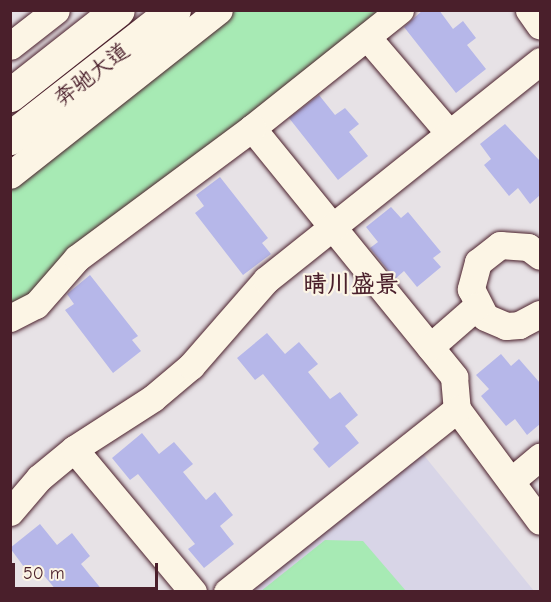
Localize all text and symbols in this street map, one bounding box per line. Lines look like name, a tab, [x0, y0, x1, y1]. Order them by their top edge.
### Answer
street label: 奔驰大道	[49, 38, 135, 112]
district label: 晴川盛景	[303, 271, 399, 299]
scale bar	[15, 551, 160, 589]
text: 50 m	[23, 563, 65, 584]

